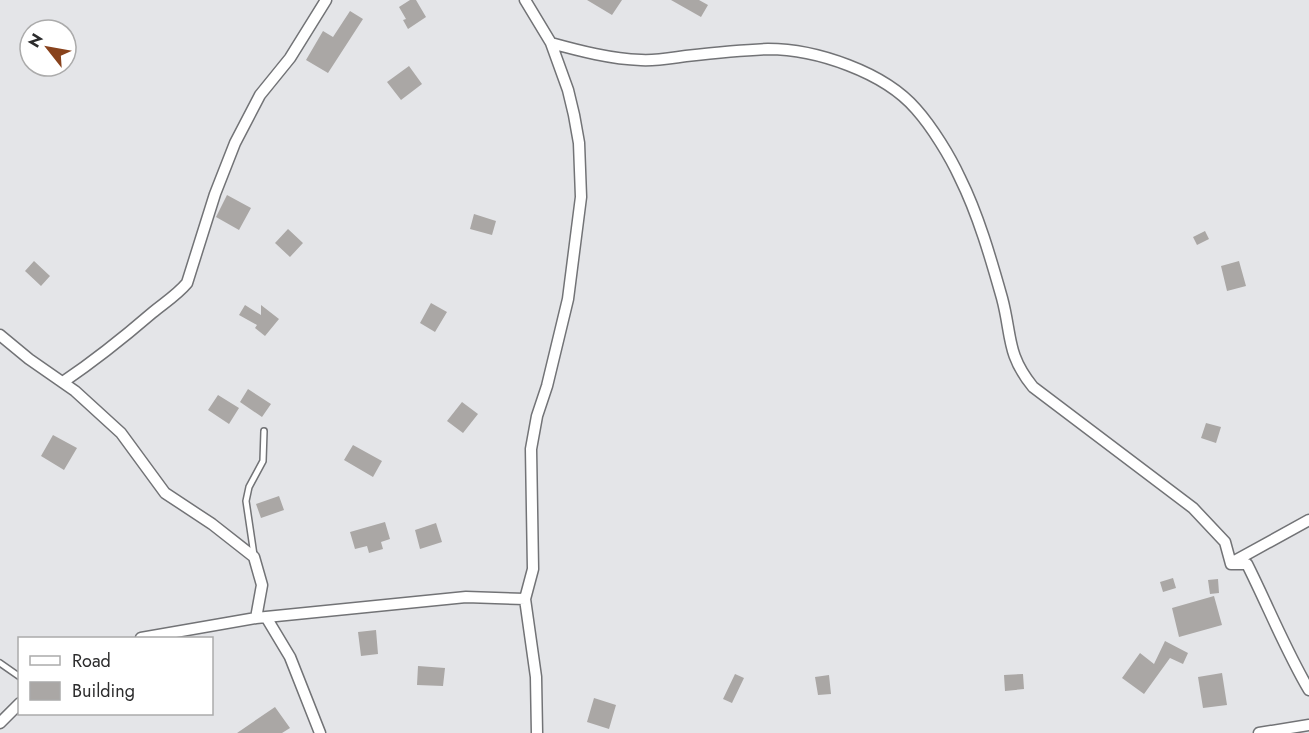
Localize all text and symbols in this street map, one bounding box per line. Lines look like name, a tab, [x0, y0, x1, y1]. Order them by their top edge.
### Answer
north arrow	[18, 18, 78, 78]
text: N	[22, 29, 49, 52]
legend	[18, 637, 213, 715]
text: Road	[72, 648, 111, 674]
text: Building	[72, 678, 135, 704]

